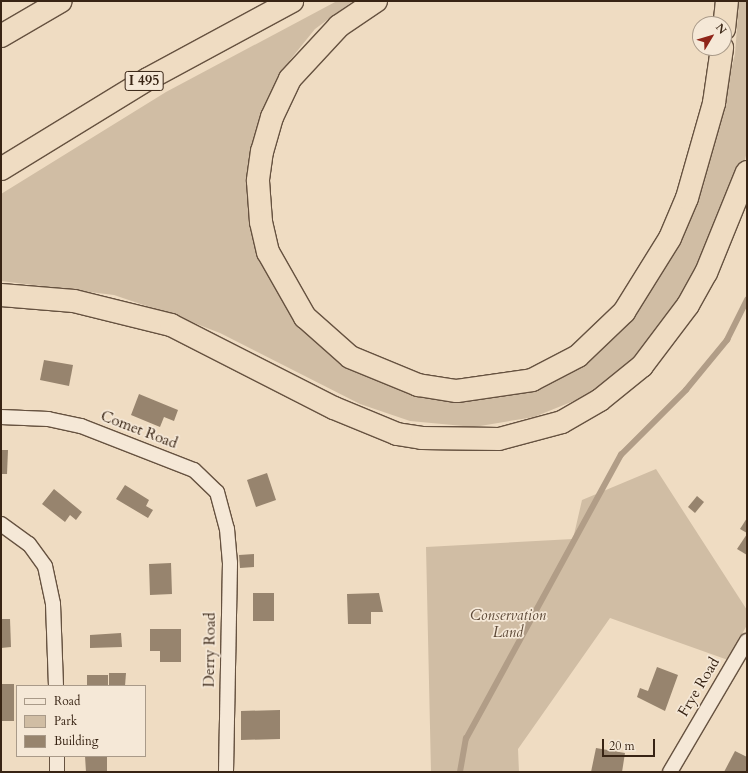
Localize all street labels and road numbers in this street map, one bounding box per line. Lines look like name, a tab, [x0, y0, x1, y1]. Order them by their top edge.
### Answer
road number: I 495	[124, 69, 164, 93]
street label: Comet Road	[98, 407, 180, 453]
street label: Derry Road	[200, 612, 220, 688]
street label: Frye Road	[674, 654, 724, 720]

